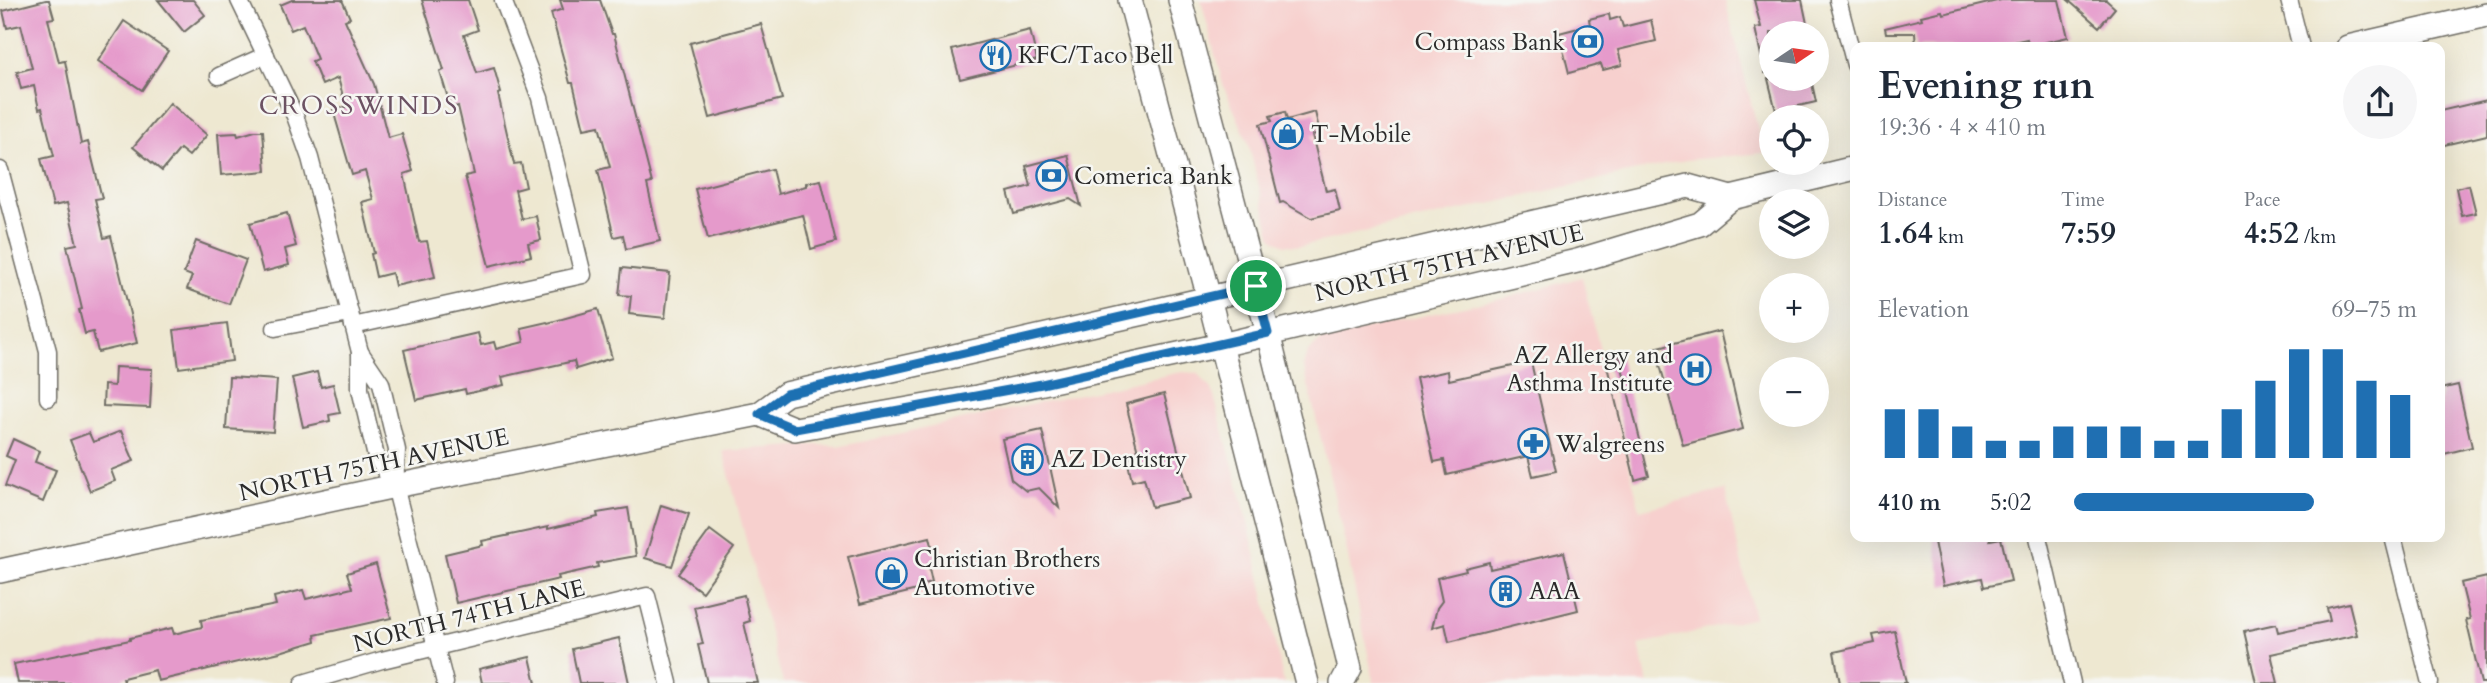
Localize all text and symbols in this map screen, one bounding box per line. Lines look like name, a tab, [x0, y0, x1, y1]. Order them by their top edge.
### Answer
north arrow	[1759, 21, 1829, 91]
map controls	[1759, 21, 1829, 427]
bank icon: Compass Bank	[1571, 25, 1605, 59]
place label: Compass Bank	[1415, 26, 1565, 59]
restaurant icon: KFC/Taco Bell	[978, 38, 1012, 72]
place label: KFC/Taco Bell	[1018, 39, 1173, 72]
text: Evening run	[1878, 60, 2094, 112]
button: share	[2343, 65, 2417, 139]
district label: CROSSWINDS	[259, 88, 459, 123]
button: locate	[1759, 105, 1829, 175]
text: 19:36 · 4 × 410 m	[1878, 112, 2046, 143]
shop icon: T-Mobile	[1271, 117, 1305, 151]
place label: T-Mobile	[1311, 118, 1412, 151]
bank icon: Comerica Bank	[1034, 159, 1068, 193]
place label: Comerica Bank	[1074, 160, 1233, 193]
text: Distance	[1878, 187, 1947, 213]
text: Time	[2061, 187, 2105, 213]
text: Pace	[2244, 187, 2281, 213]
button: layers	[1759, 189, 1829, 259]
text: 1.64	[1878, 213, 1933, 254]
text: 7:59	[2061, 213, 2116, 254]
text: 4:52	[2244, 213, 2299, 254]
street label: NORTH 75TH AVENUE	[1311, 216, 1587, 310]
text: km	[1933, 224, 1964, 250]
text: /km	[2299, 224, 2336, 250]
pin	[1226, 256, 1286, 316]
icon: arrive	[1237, 267, 1275, 305]
button: +	[1759, 273, 1829, 343]
text: Elevation	[1878, 294, 1969, 325]
text: 69–75 m	[2332, 294, 2417, 325]
place label: AZ Allergy and Asthma Institute	[1507, 339, 1673, 400]
hospital icon: AZ Allergy and Asthma Institute	[1679, 352, 1713, 386]
button: −	[1759, 357, 1829, 427]
street label: NORTH 75TH AVENUE	[236, 420, 512, 510]
pharmacy icon: Walgreens	[1516, 427, 1550, 461]
place label: Walgreens	[1555, 428, 1665, 461]
building icon: AZ Dentistry	[1011, 442, 1045, 476]
place label: AZ Dentistry	[1051, 443, 1187, 476]
text: 410 m	[1878, 487, 1941, 518]
text: 5:02	[1990, 487, 2031, 518]
place label: Christian Brothers Automotive	[914, 543, 1100, 604]
shop icon: Christian Brothers Automotive	[874, 556, 908, 590]
street label: NORTH 74TH LANE	[350, 571, 588, 661]
building icon: AAA	[1489, 574, 1523, 608]
place label: AAA	[1529, 575, 1581, 608]

